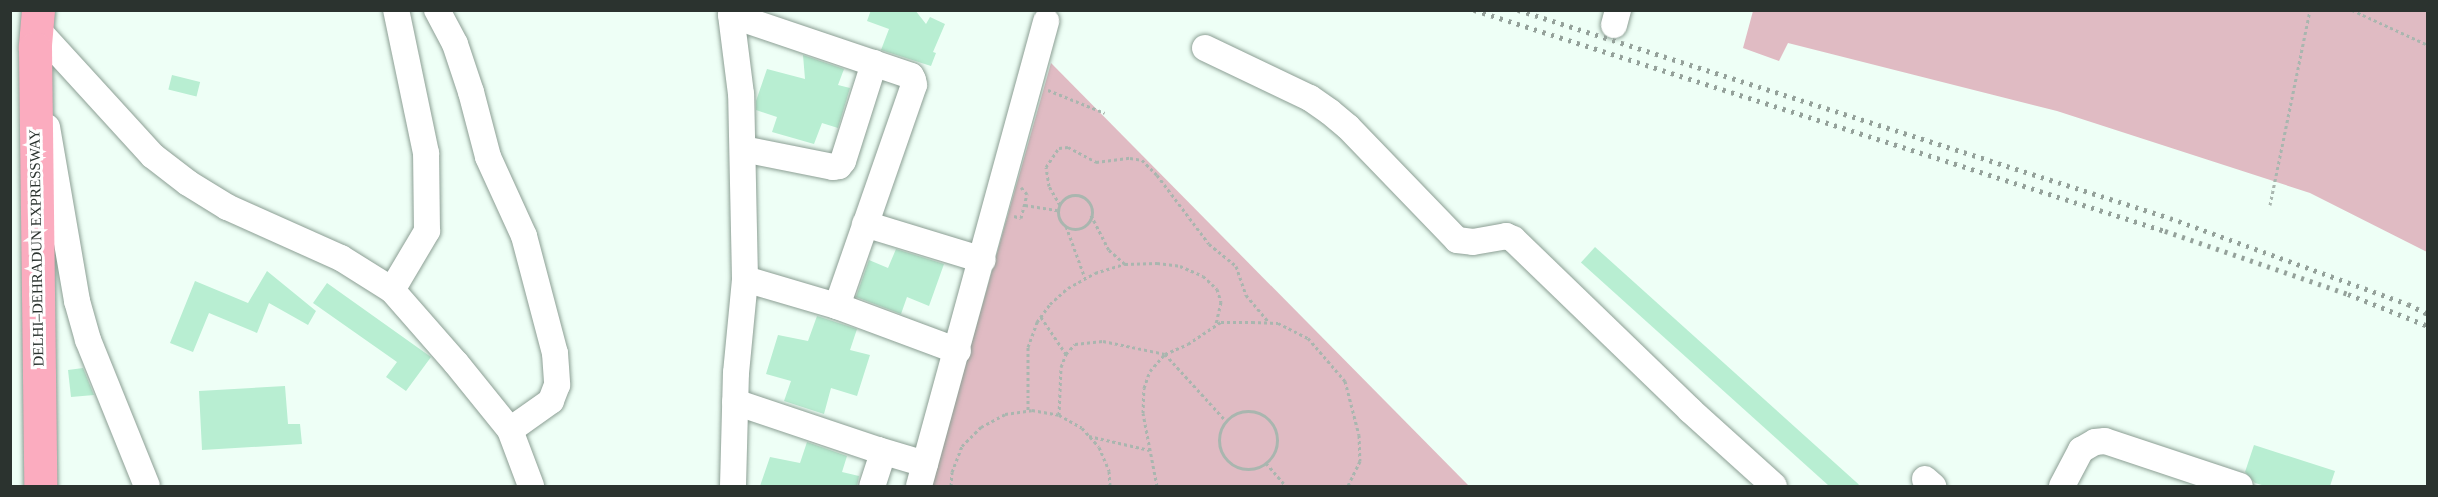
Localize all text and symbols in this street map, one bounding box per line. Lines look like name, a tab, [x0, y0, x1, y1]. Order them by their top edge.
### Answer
street label: DELHI–DEHRADUN EXPRESSWAY	[26, 129, 48, 367]

